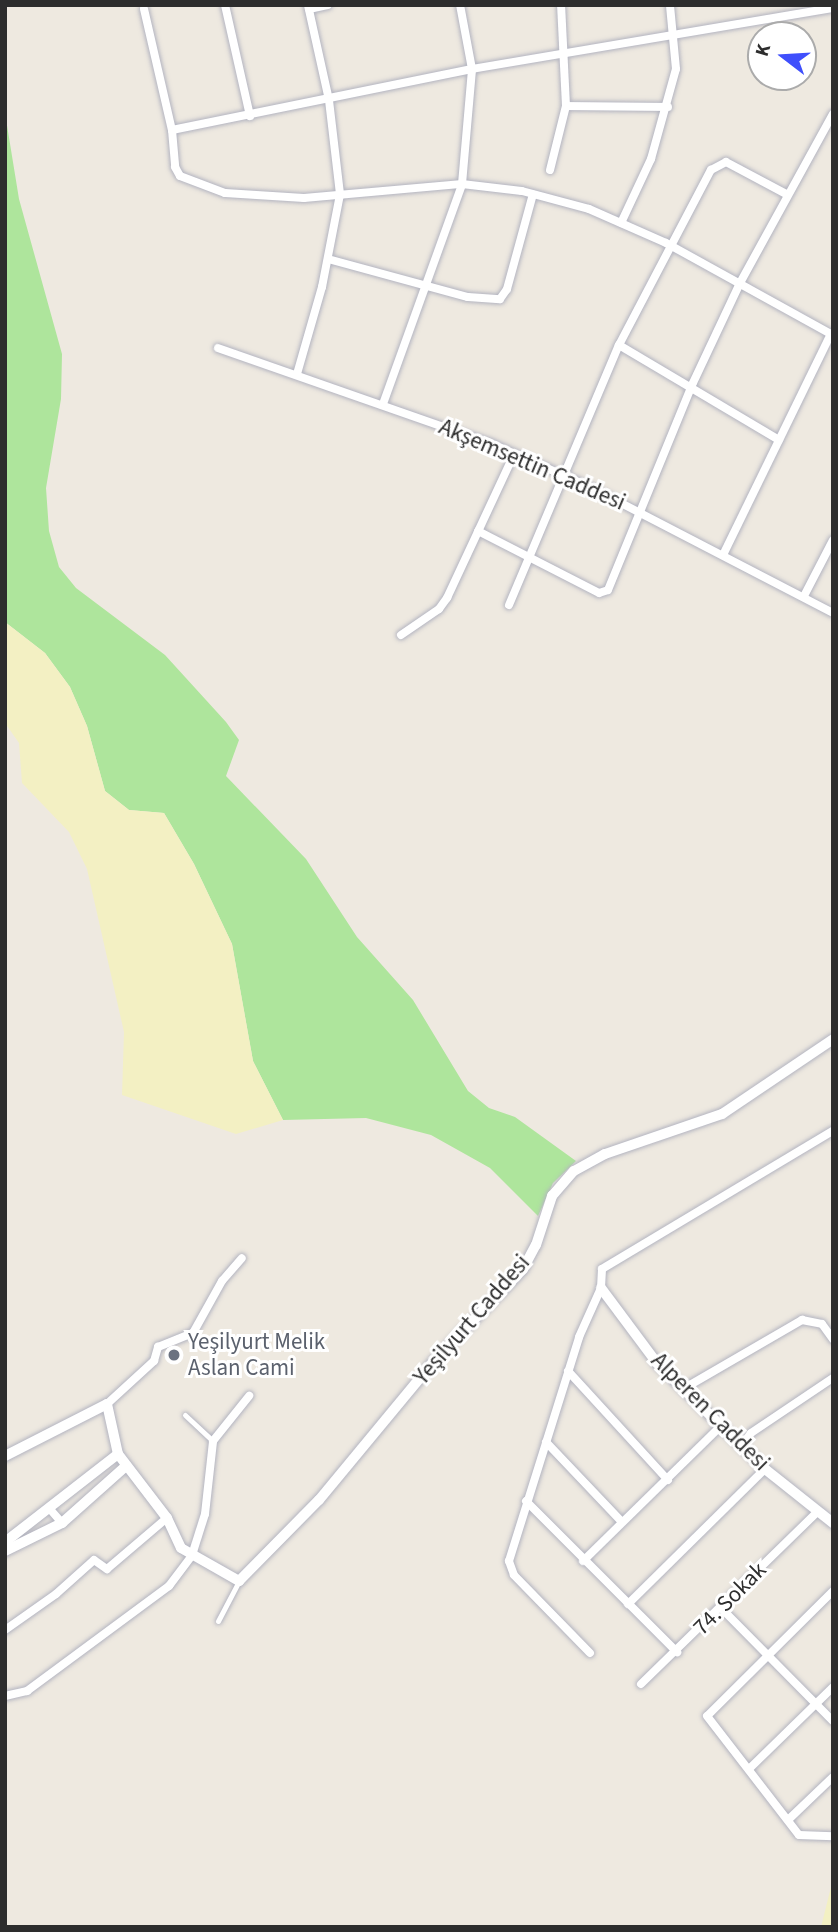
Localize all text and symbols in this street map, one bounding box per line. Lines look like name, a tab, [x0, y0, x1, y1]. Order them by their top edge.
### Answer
north arrow	[747, 21, 817, 91]
text: K	[749, 41, 778, 60]
street label: Akşemsettin Caddesi	[435, 413, 629, 517]
street label: Yeşilyurt Caddesi	[408, 1249, 536, 1391]
place label: Yeşilyurt Melik Aslan Cami	[188, 1328, 325, 1382]
marker: Yeşilyurt Melik Aslan Cami	[166, 1347, 182, 1363]
street label: Alperen Caddesi	[645, 1347, 775, 1477]
street label: 74. Sokak	[688, 1557, 772, 1641]

